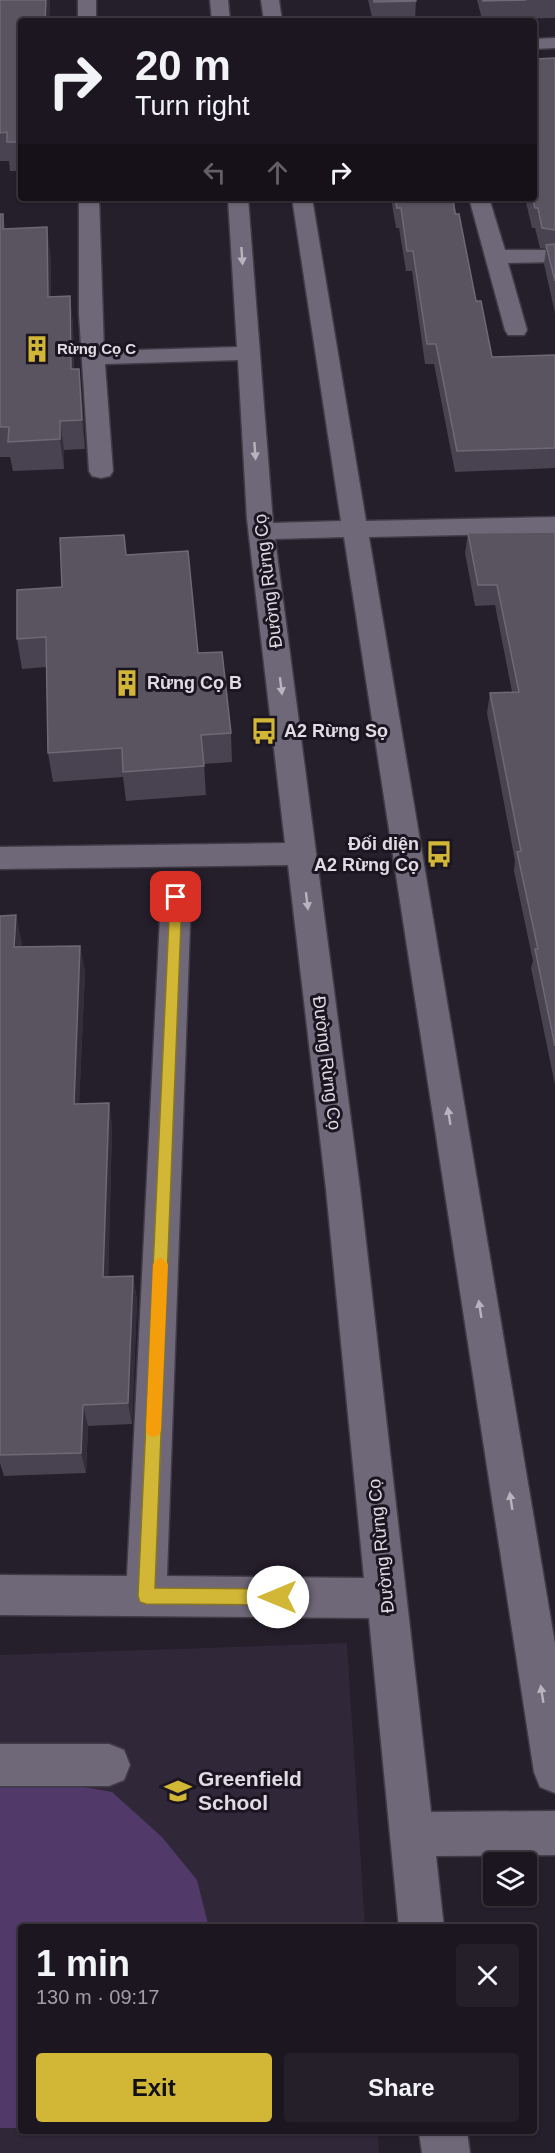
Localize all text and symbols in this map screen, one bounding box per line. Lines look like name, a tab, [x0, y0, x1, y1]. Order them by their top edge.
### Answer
icon: right	[36, 42, 114, 120]
text: 20 m	[135, 42, 231, 89]
text: Turn right	[135, 91, 250, 121]
icon: left	[198, 156, 231, 189]
icon: ahead	[261, 156, 294, 189]
icon: right	[324, 156, 357, 189]
one-way arrow	[237, 247, 246, 266]
building icon: Rừng Cọ C	[22, 334, 52, 364]
place label: Rừng Cọ C	[57, 340, 136, 357]
one-way arrow	[250, 441, 260, 460]
street label: Đường Rừng Cọ	[250, 513, 286, 649]
building icon: Rừng Cọ B	[112, 668, 142, 698]
place label: Rừng Cọ B	[147, 673, 242, 693]
one-way arrow	[276, 677, 285, 696]
bus stop icon: A2 Rừng Sọ	[249, 716, 279, 746]
place label: A2 Rừng Sọ	[284, 721, 388, 741]
place label: Đối diện A2 Rừng Cọ	[314, 834, 419, 875]
bus stop icon: Đối diện A2 Rừng Cọ	[424, 839, 454, 869]
pin	[150, 871, 201, 922]
icon: arrive	[159, 880, 192, 913]
one-way arrow	[302, 891, 312, 910]
street label: Đường Rừng Cọ	[309, 995, 345, 1131]
one-way arrow	[445, 1107, 454, 1126]
one-way arrow	[476, 1299, 485, 1318]
street label: Đường Rừng Cọ	[364, 1478, 398, 1614]
one-way arrow	[507, 1492, 516, 1511]
position arrow	[246, 1565, 310, 1629]
one-way arrow	[538, 1684, 547, 1703]
place label: Greenfield School	[198, 1767, 302, 1814]
school or university icon: Greenfield School	[163, 1776, 193, 1806]
map controls	[483, 1852, 537, 1906]
button: layers	[483, 1852, 537, 1906]
text: 1 min	[36, 1943, 130, 1984]
button: close	[456, 1944, 519, 2007]
text: 130 m · 09:17	[36, 1986, 159, 2008]
button: Exit	[36, 2053, 272, 2122]
button: Share	[284, 2053, 519, 2122]

